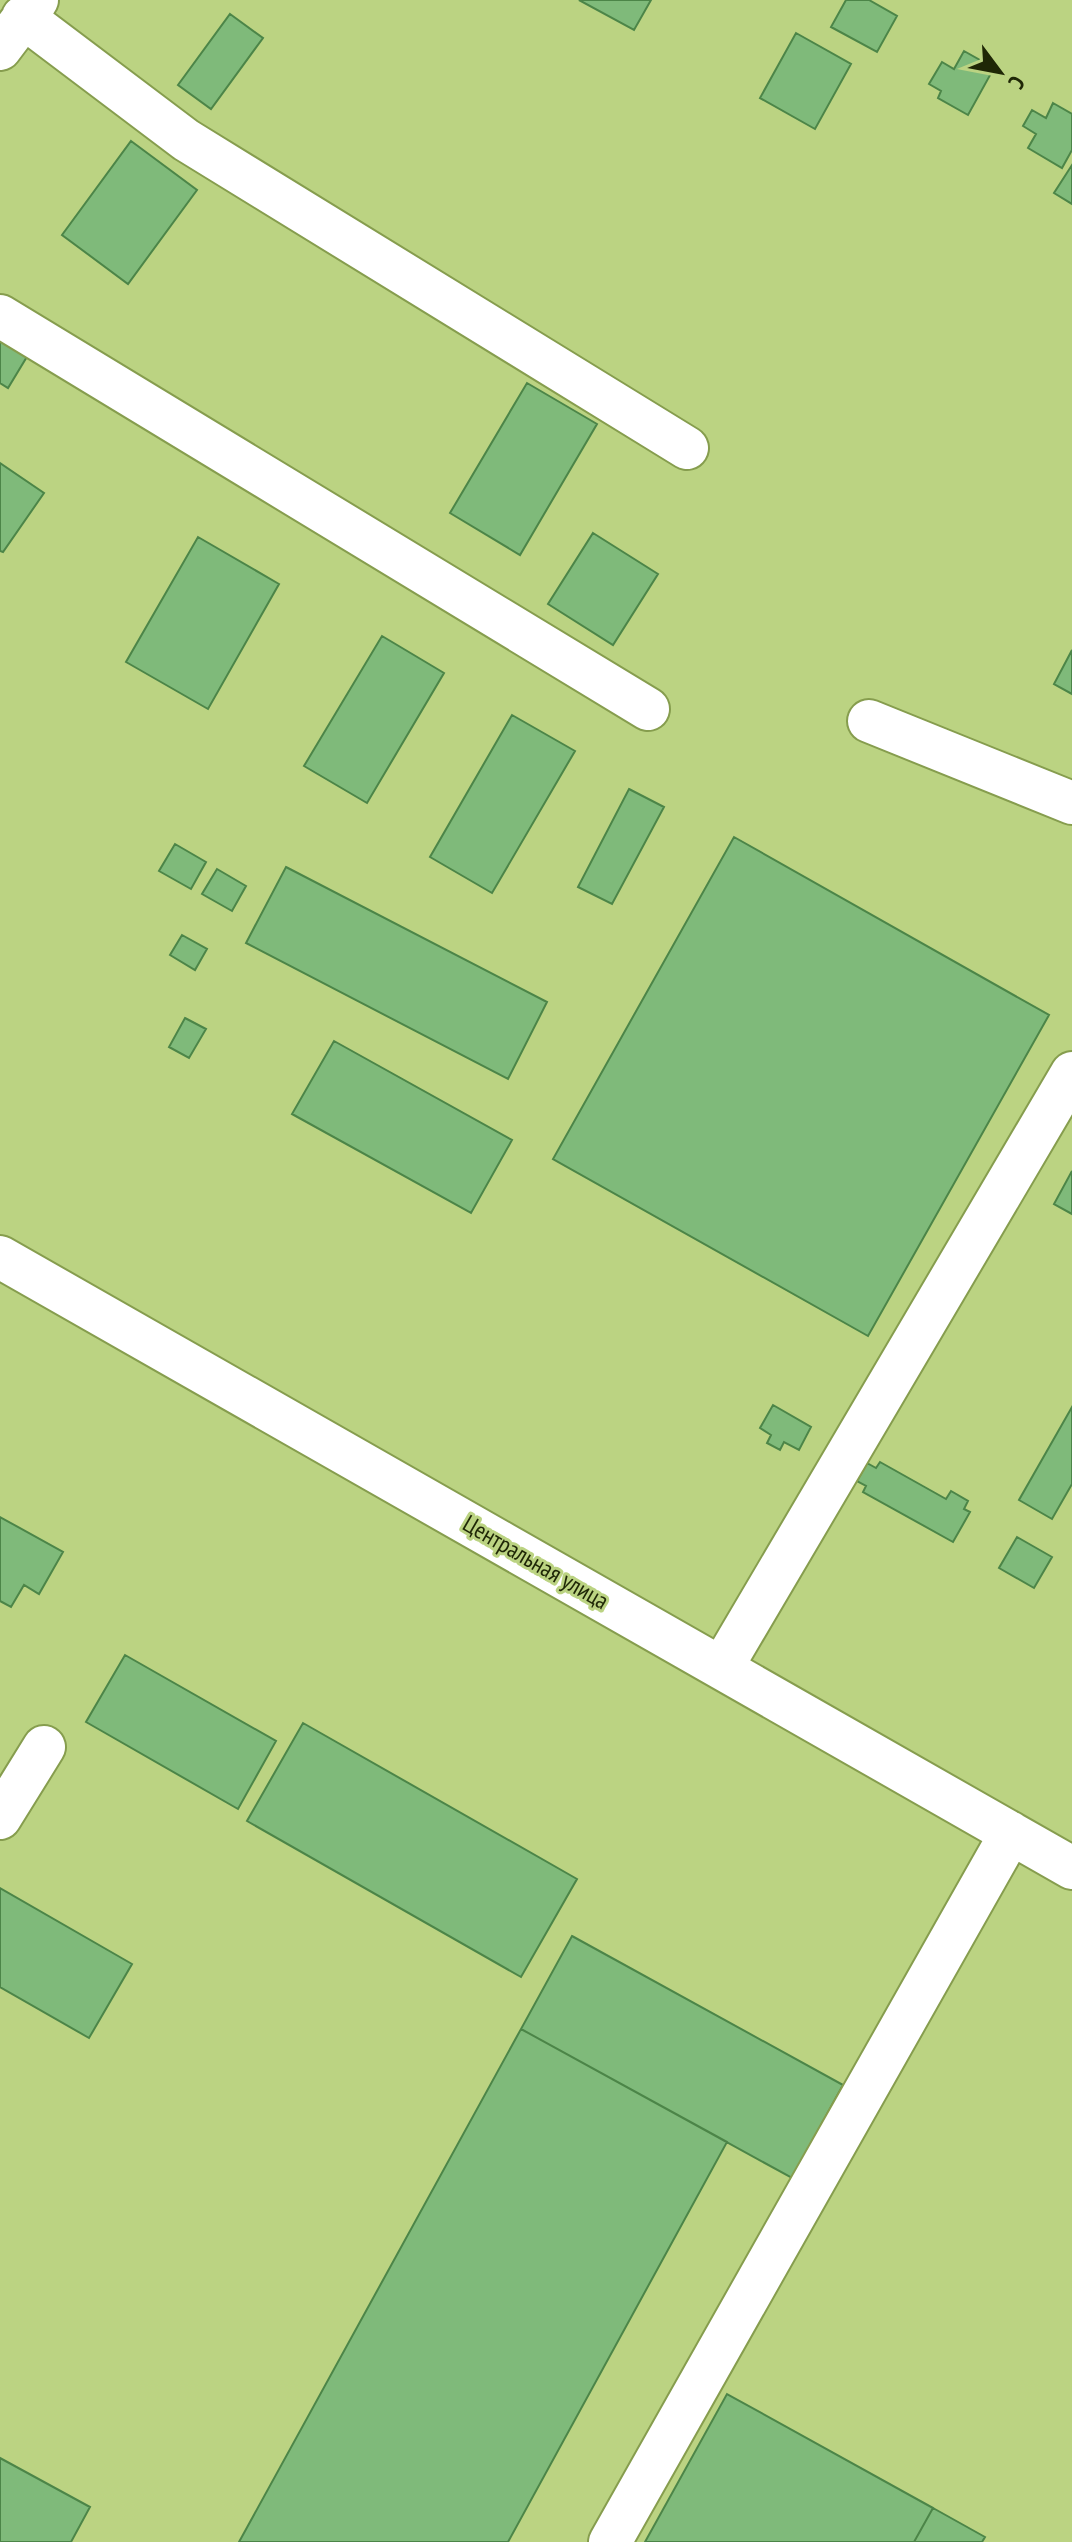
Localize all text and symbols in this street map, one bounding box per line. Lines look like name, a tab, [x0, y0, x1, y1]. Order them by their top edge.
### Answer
north arrow	[960, 32, 1040, 112]
text: С	[1002, 71, 1031, 94]
street label: Центральная улица	[458, 1508, 614, 1616]

